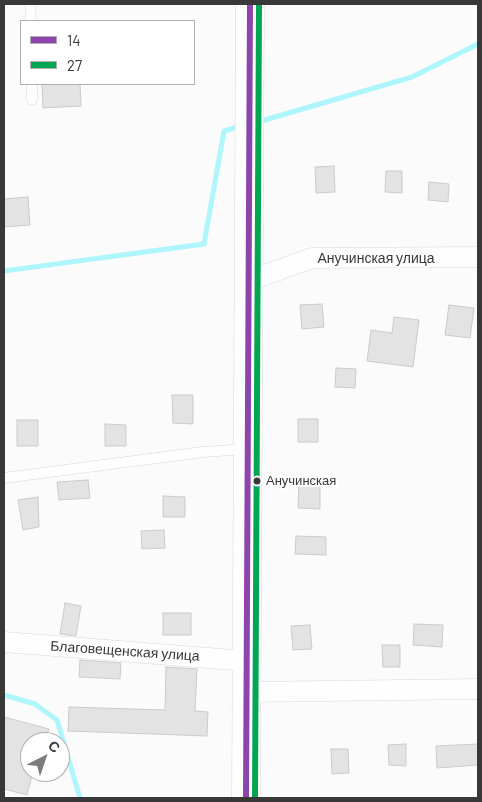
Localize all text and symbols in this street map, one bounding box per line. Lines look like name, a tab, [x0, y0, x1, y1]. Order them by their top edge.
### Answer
legend	[20, 20, 195, 85]
text: 14	[67, 31, 81, 49]
text: 27	[67, 56, 82, 74]
street label: Анучинская улица	[317, 250, 435, 266]
place label: Анучинская	[266, 473, 336, 489]
marker: Анучинская	[252, 476, 262, 486]
street label: Благовещенская улица	[50, 637, 200, 665]
north arrow	[20, 732, 70, 782]
text: С	[45, 736, 64, 756]

